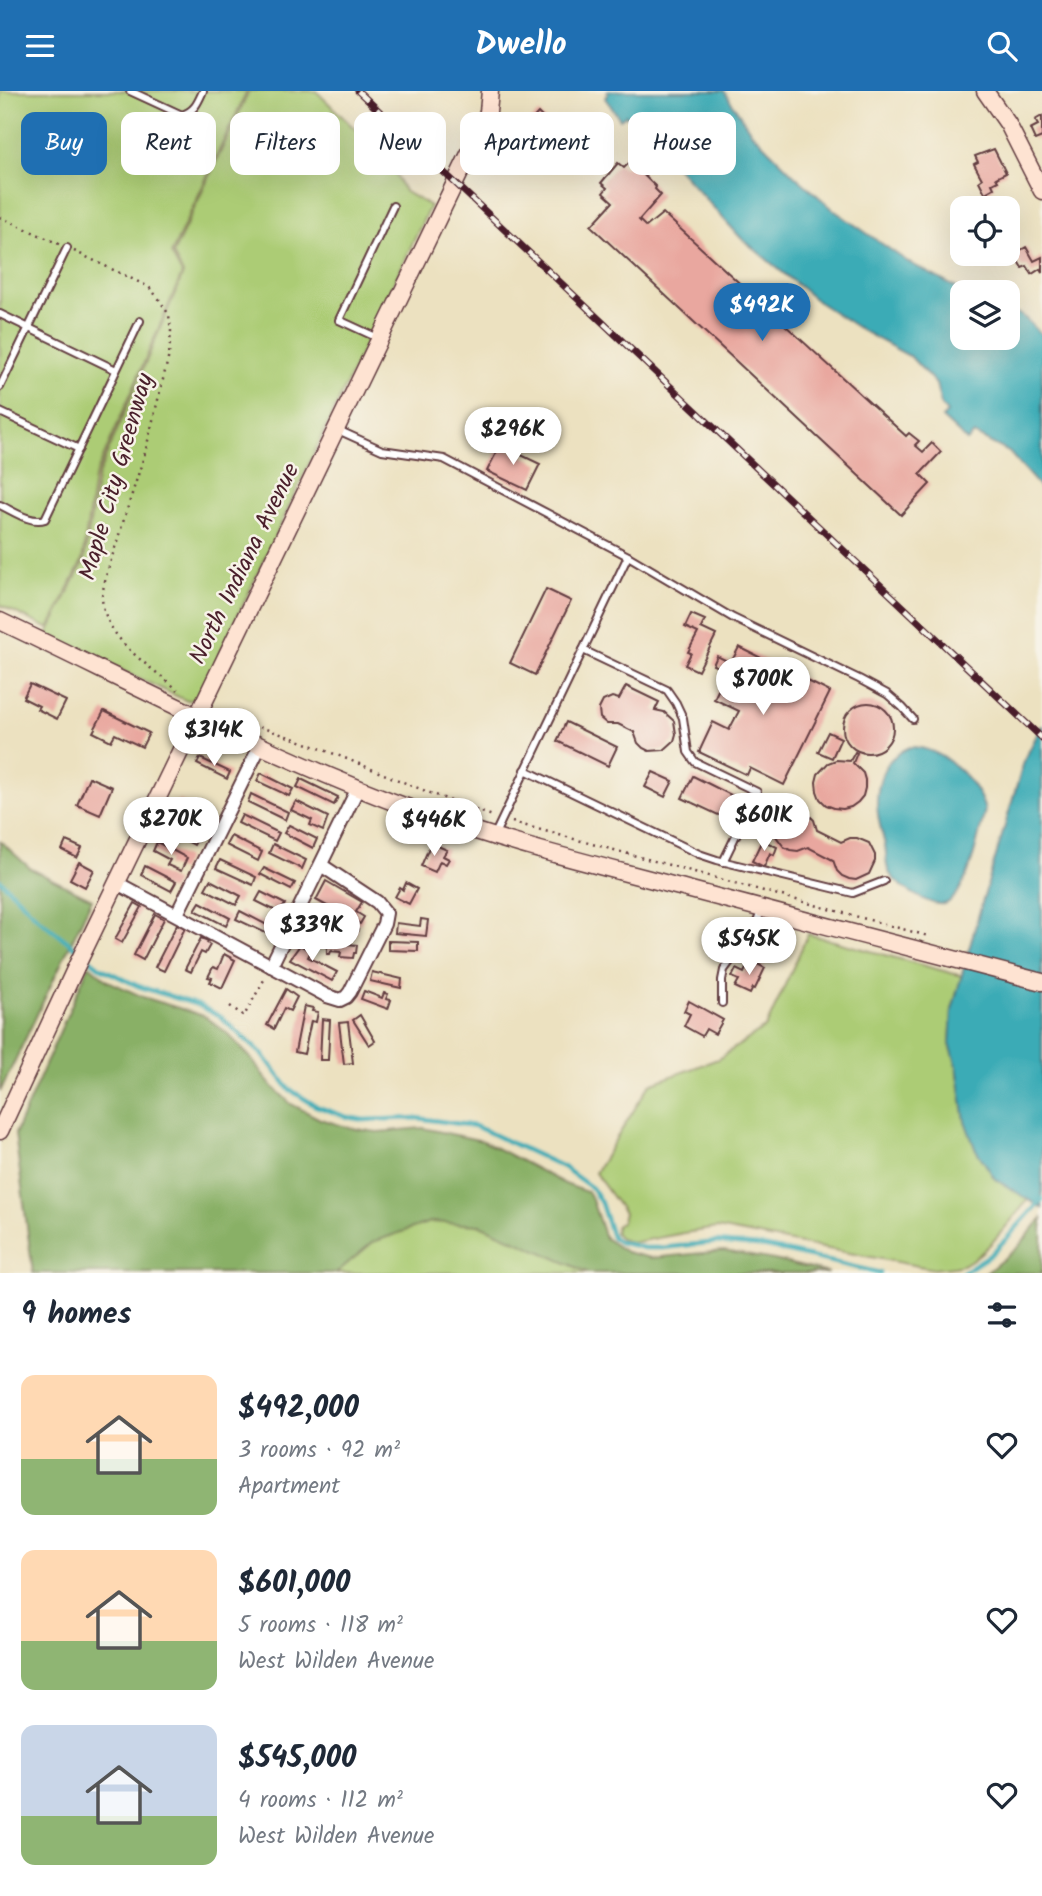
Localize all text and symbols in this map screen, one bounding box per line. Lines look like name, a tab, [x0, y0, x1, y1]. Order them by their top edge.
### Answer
text: Dwello	[475, 20, 567, 71]
icon: menu	[21, 27, 59, 65]
icon: search	[983, 27, 1021, 65]
chip: Buy	[21, 112, 107, 175]
chip: Rent	[121, 112, 216, 175]
chip: Filters	[230, 112, 340, 175]
chip: New	[354, 112, 446, 175]
chip: Apartment	[460, 112, 614, 175]
chip: House	[628, 112, 736, 175]
map controls	[950, 196, 1020, 350]
button: locate	[950, 196, 1020, 266]
button: layers	[950, 280, 1020, 350]
pin: $492K	[713, 283, 811, 343]
text: $492K	[729, 288, 795, 324]
street label: Maple City Greenway	[69, 368, 165, 585]
pin: $296K	[464, 407, 562, 467]
text: $296K	[481, 412, 545, 448]
street label: North Indiana Avenue	[179, 456, 311, 672]
pin: $700K	[714, 657, 812, 717]
text: $700K	[732, 662, 794, 698]
pin: $314K	[165, 709, 263, 768]
text: $314K	[184, 713, 244, 749]
pin: $601K	[715, 793, 813, 853]
pin: $270K	[122, 797, 220, 857]
text: $601K	[735, 798, 793, 834]
pin: $446K	[385, 799, 483, 858]
text: $270K	[139, 802, 203, 838]
text: $446K	[402, 803, 467, 839]
pin: $339K	[263, 903, 361, 963]
text: $339K	[280, 908, 344, 944]
pin: $545K	[700, 917, 798, 977]
text: $545K	[717, 922, 781, 958]
text: 9 homes	[21, 1291, 132, 1339]
icon: filters	[983, 1296, 1021, 1334]
text: $492,000	[238, 1385, 359, 1433]
icon: home	[77, 1403, 161, 1487]
icon: heart	[983, 1426, 1021, 1464]
text: 3 rooms · 92 m²	[238, 1433, 400, 1469]
text: Apartment	[238, 1469, 340, 1505]
text: $601,000	[238, 1560, 351, 1608]
icon: home	[77, 1578, 161, 1662]
icon: heart	[983, 1601, 1021, 1639]
text: 5 rooms · 118 m²	[238, 1608, 403, 1644]
text: West Wilden Avenue	[238, 1644, 434, 1680]
text: $545,000	[238, 1735, 357, 1783]
icon: home	[77, 1753, 161, 1837]
icon: heart	[983, 1776, 1021, 1814]
text: 4 rooms · 112 m²	[238, 1783, 403, 1819]
text: West Wilden Avenue	[238, 1819, 434, 1855]

